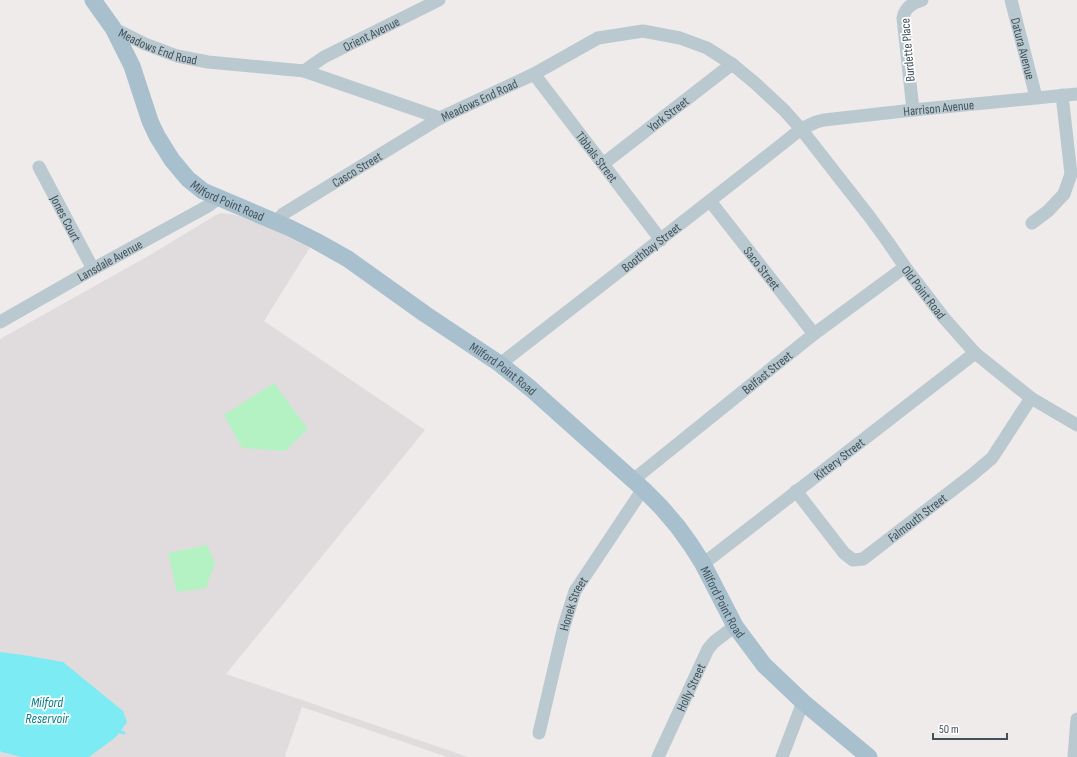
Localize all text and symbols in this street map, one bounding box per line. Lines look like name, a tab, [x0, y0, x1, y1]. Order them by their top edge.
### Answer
street label: Orient Avenue	[341, 14, 403, 55]
street label: Datura Avenue	[1007, 16, 1038, 81]
street label: Burdette Place	[897, 17, 919, 82]
street label: Meadows End Road	[116, 25, 198, 69]
street label: Meadows End Road	[439, 76, 520, 125]
street label: York Street	[644, 93, 692, 136]
street label: Harrison Avenue	[902, 97, 975, 120]
street label: Tibbals Street	[572, 128, 621, 186]
street label: Casco Street	[329, 148, 385, 191]
street label: Milford Point Road	[187, 177, 266, 225]
street label: Jones Court	[46, 192, 84, 245]
street label: Boothbay Street	[618, 220, 684, 276]
street label: Lansdale Avenue	[75, 236, 146, 285]
street label: Saco Street	[740, 244, 784, 293]
street label: Old Point Road	[898, 263, 949, 323]
street label: Milford Point Road	[466, 339, 539, 399]
street label: Belfast Street	[739, 348, 796, 398]
street label: Kittery Street	[811, 435, 868, 484]
street label: Falmouth Street	[885, 490, 950, 546]
street label: Milford Point Road	[697, 564, 748, 642]
street label: Honek Street	[556, 574, 591, 632]
street label: Holly Street	[673, 661, 709, 714]
water label: Milford Reservoir	[25, 694, 70, 727]
scale bar	[933, 715, 1007, 741]
text: 50 m	[939, 722, 959, 737]

